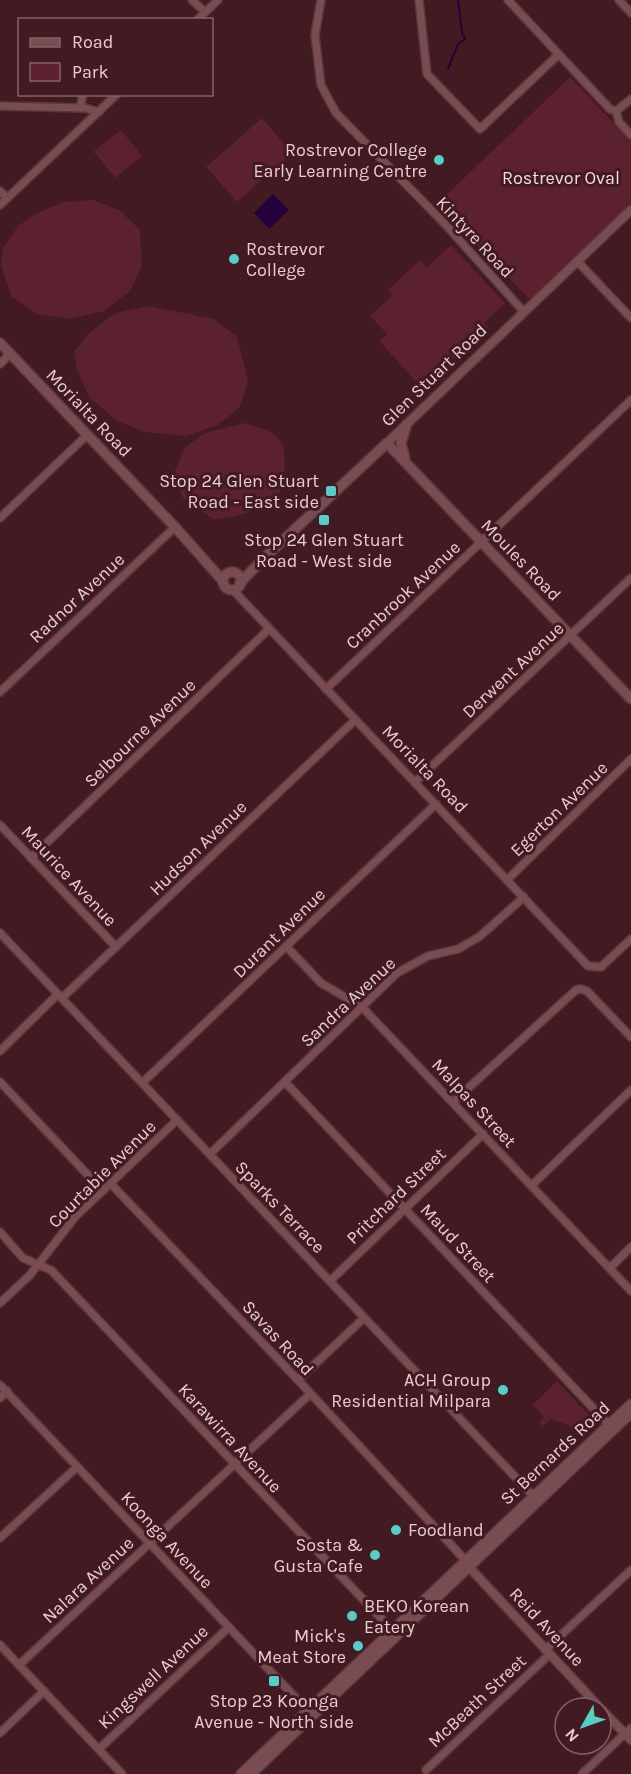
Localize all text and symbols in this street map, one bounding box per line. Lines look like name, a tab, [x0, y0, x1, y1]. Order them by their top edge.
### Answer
legend	[18, 18, 213, 96]
text: Road	[72, 31, 113, 53]
text: Park	[72, 61, 109, 83]
place label: Rostrevor College Early Learning Centre	[254, 139, 427, 182]
marker: Rostrevor College Early Learning Centre	[432, 153, 446, 167]
park label: Rostrevor Oval	[502, 167, 620, 189]
street label: Kintyre Road	[432, 192, 518, 282]
place label: Rostrevor College	[246, 238, 325, 281]
marker: Rostrevor College	[227, 252, 241, 266]
street label: Glen Stuart Road	[377, 319, 491, 431]
street label: Morialta Road	[41, 364, 137, 462]
place label: Stop 24 Glen Stuart Road - East side	[159, 470, 319, 513]
marker: Stop 24 Glen Stuart Road - East side	[324, 484, 338, 498]
marker: Stop 24 Glen Stuart Road - West side	[317, 513, 331, 527]
street label: Moules Road	[476, 514, 566, 606]
place label: Stop 24 Glen Stuart Road - West side	[244, 529, 404, 572]
street label: Cranbrook Avenue	[341, 536, 465, 654]
street label: Radnor Avenue	[25, 548, 129, 648]
street label: Derwent Avenue	[458, 617, 568, 723]
street label: Selbourne Avenue	[80, 674, 200, 792]
street label: Morialta Road	[377, 720, 473, 818]
street label: Egerton Avenue	[506, 757, 612, 861]
street label: Hudson Avenue	[145, 796, 251, 900]
street label: Maurice Avenue	[17, 821, 121, 931]
street label: Durant Avenue	[228, 883, 330, 983]
street label: Sandra Avenue	[296, 952, 400, 1052]
street label: Malpas Street	[427, 1054, 521, 1152]
street label: Courtabie Avenue	[43, 1115, 161, 1233]
street label: Pritchard Street	[342, 1143, 450, 1249]
street label: Sparks Terrace	[230, 1156, 330, 1258]
street label: Maud Street	[416, 1199, 500, 1287]
street label: Savas Road	[238, 1296, 318, 1380]
place label: ACH Group Residential Milpara	[331, 1369, 491, 1412]
street label: Karawirra Avenue	[173, 1379, 287, 1497]
marker: ACH Group Residential Milpara	[496, 1383, 510, 1397]
street label: St Bernards Road	[496, 1397, 614, 1509]
street label: Koonga Avenue	[116, 1487, 218, 1593]
place label: Foodland	[408, 1519, 484, 1541]
marker: Foodland	[389, 1523, 403, 1537]
street label: Nalara Avenue	[38, 1532, 138, 1628]
place label: Sosta & Gusta Cafe	[274, 1534, 363, 1577]
marker: Sosta & Gusta Cafe	[368, 1548, 382, 1562]
street label: Reid Avenue	[505, 1583, 589, 1671]
place label: BEKO Korean Eatery	[364, 1595, 469, 1638]
marker: BEKO Korean Eatery	[345, 1609, 359, 1623]
street label: Kingswell Avenue	[93, 1620, 213, 1734]
place label: Mick's Meat Store	[257, 1625, 346, 1668]
marker: Mick's Meat Store	[351, 1639, 365, 1653]
street label: McBeath Street	[423, 1650, 531, 1752]
marker: Stop 23 Koonga Avenue - North side	[267, 1674, 281, 1688]
place label: Stop 23 Koonga Avenue - North side	[194, 1690, 354, 1733]
north arrow	[553, 1696, 613, 1756]
text: N	[561, 1725, 583, 1746]

